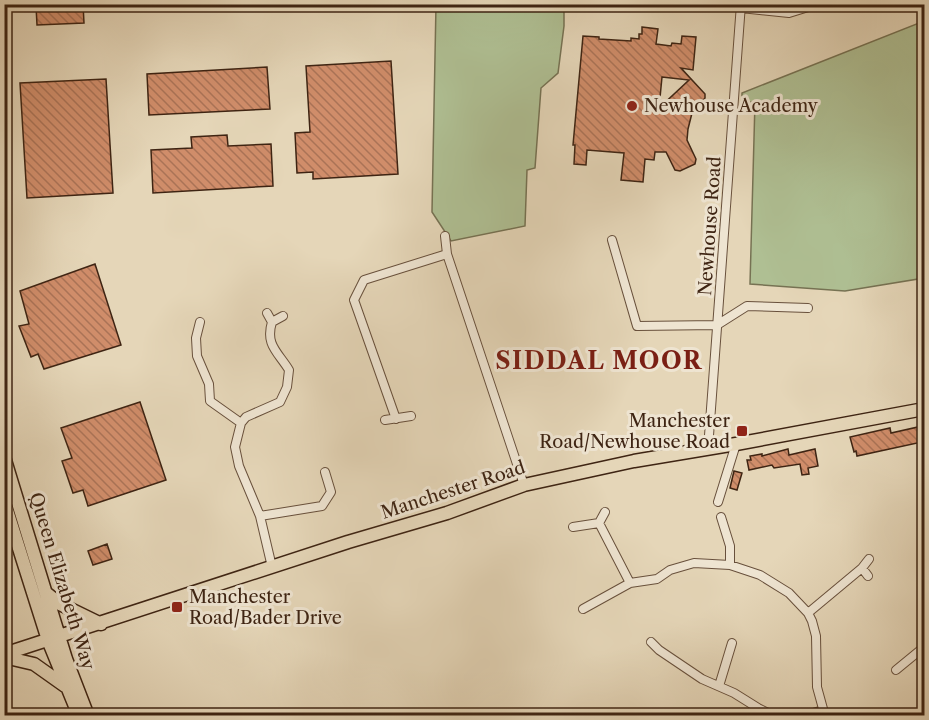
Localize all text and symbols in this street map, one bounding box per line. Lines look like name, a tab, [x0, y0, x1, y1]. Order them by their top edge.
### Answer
place label: Newhouse Academy	[644, 95, 819, 117]
marker: Newhouse Academy	[625, 99, 639, 113]
street label: Newhouse Road	[694, 156, 726, 296]
district label: SIDDAL MOOR	[495, 346, 703, 375]
place label: Manchester Road/Newhouse Road	[539, 410, 730, 453]
marker: Manchester Road/Newhouse Road	[735, 424, 749, 438]
street label: Manchester Road	[378, 456, 528, 524]
street label: Queen Elizabeth Way	[25, 490, 100, 673]
place label: Manchester Road/Bader Drive	[189, 586, 342, 629]
marker: Manchester Road/Bader Drive	[170, 600, 184, 614]

